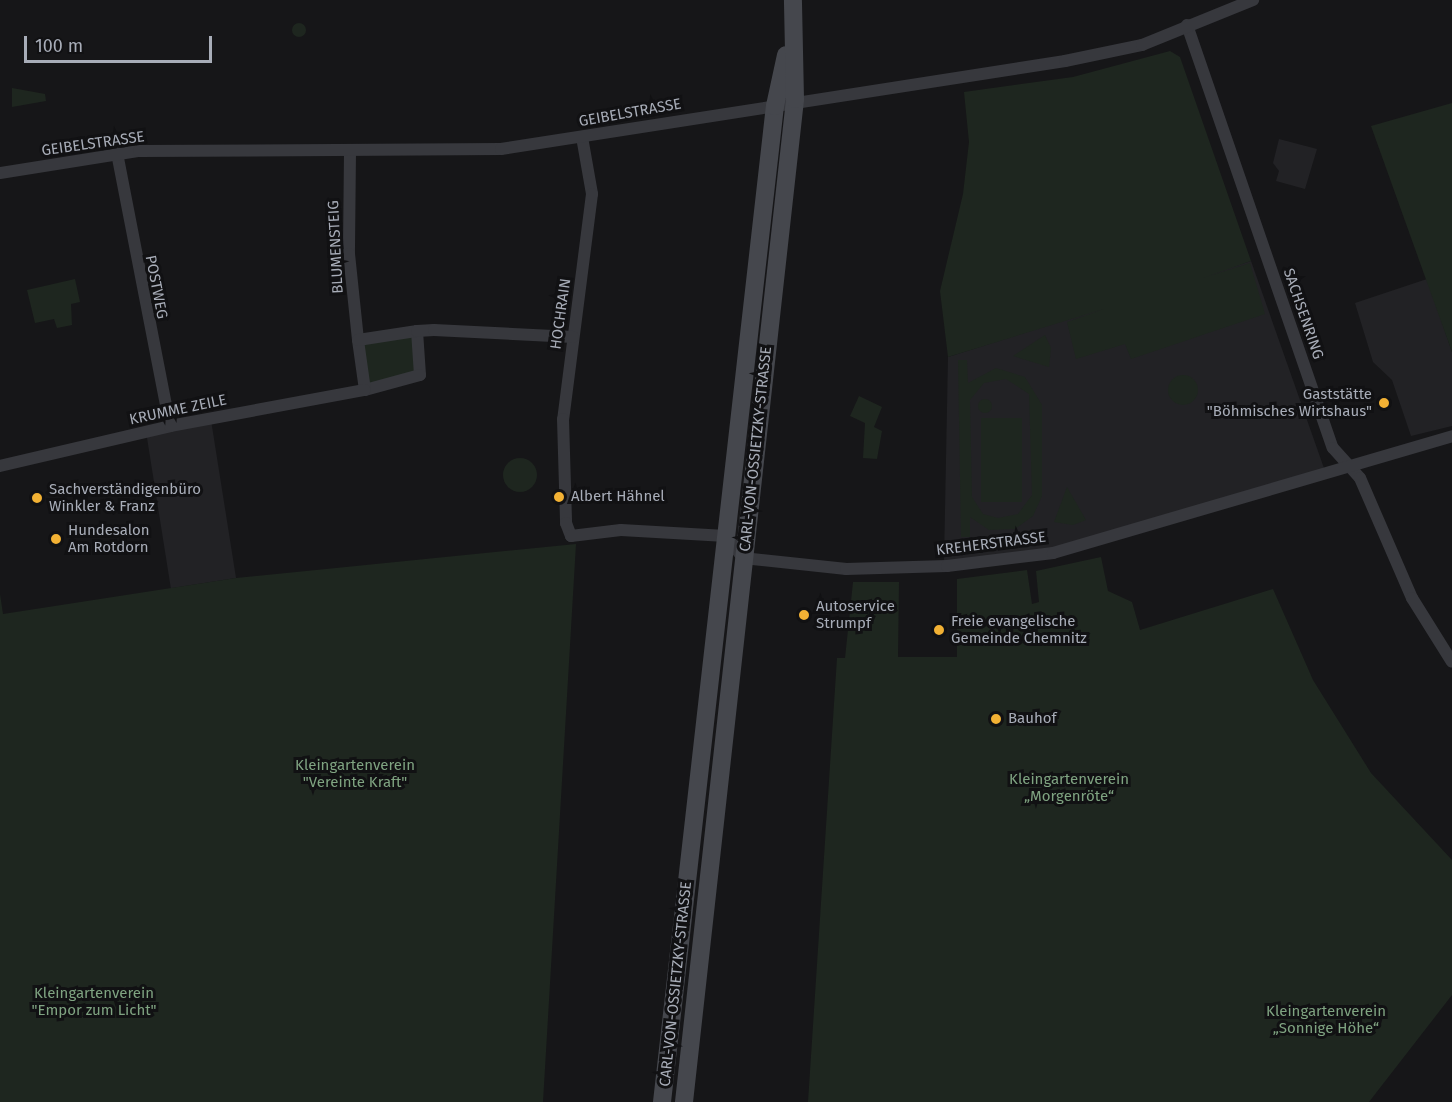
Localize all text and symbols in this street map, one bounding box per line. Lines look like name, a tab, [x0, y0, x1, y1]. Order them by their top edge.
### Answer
scale bar	[27, 24, 214, 62]
text: 100 m	[35, 35, 83, 57]
street label: GEIBELSTRASSE	[577, 95, 683, 131]
street label: GEIBELSTRASSE	[40, 128, 146, 160]
street label: BLUMENSTEIG	[325, 200, 347, 294]
street label: POSTWEG	[141, 254, 171, 320]
street label: SACHSENRING	[1279, 266, 1327, 362]
street label: HOCHRAIN	[547, 277, 575, 351]
street label: CARL-VON-OSSIETZKY-STRASSE	[736, 346, 776, 552]
place label: Gaststätte "Böhmisches Wirtshaus"	[1207, 385, 1372, 420]
street label: KRUMME ZEILE	[128, 391, 228, 429]
marker: Gaststätte "Böhmisches Wirtshaus"	[1377, 396, 1391, 410]
place label: Sachverständigenbüro Winkler & Franz	[49, 480, 201, 515]
place label: Albert Hähnel	[571, 488, 665, 506]
marker: Albert Hähnel	[552, 490, 566, 504]
marker: Sachverständigenbüro Winkler & Franz	[30, 491, 44, 505]
place label: Hundesalon Am Rotdorn	[68, 521, 150, 556]
street label: KREHERSTRASSE	[935, 528, 1047, 560]
marker: Hundesalon Am Rotdorn	[49, 532, 63, 546]
place label: Autoservice Strumpf	[816, 597, 895, 632]
marker: Autoservice Strumpf	[797, 608, 811, 622]
place label: Freie evangelische Gemeinde Chemnitz	[951, 612, 1087, 647]
marker: Freie evangelische Gemeinde Chemnitz	[932, 623, 946, 637]
place label: Bauhof	[1008, 710, 1057, 728]
marker: Bauhof	[989, 712, 1003, 726]
park label: Kleingartenverein "Vereinte Kraft"	[295, 756, 415, 791]
park label: Kleingartenverein „Morgenröte“	[1009, 770, 1129, 805]
street label: CARL-VON-OSSIETZKY-STRASSE	[656, 881, 696, 1087]
park label: Kleingartenverein "Empor zum Licht"	[32, 984, 156, 1019]
park label: Kleingartenverein „Sonnige Höhe“	[1266, 1002, 1386, 1037]

